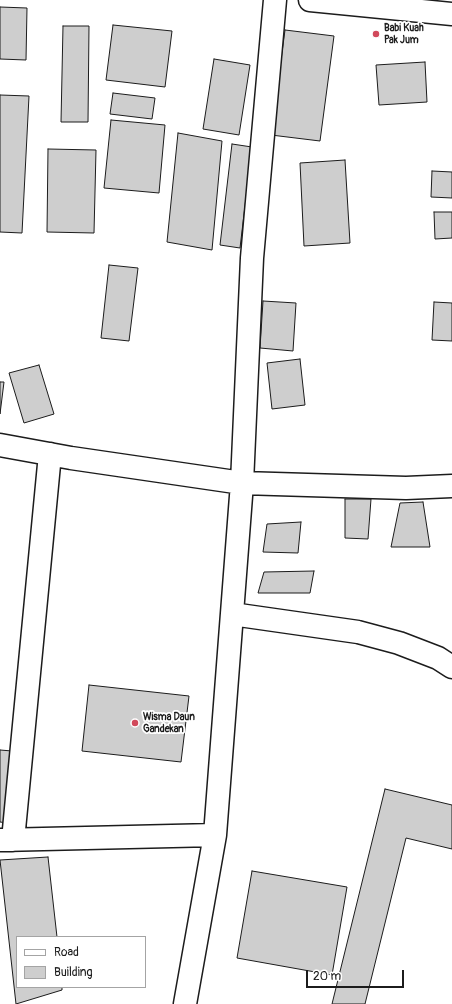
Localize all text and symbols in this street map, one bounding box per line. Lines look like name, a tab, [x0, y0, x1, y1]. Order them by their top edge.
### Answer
place label: Babi Kuah Pak Jum	[384, 22, 424, 46]
marker: Babi Kuah Pak Jum	[371, 29, 381, 39]
place label: Wisma Daun Gandekan	[143, 711, 195, 734]
marker: Wisma Daun Gandekan	[130, 718, 140, 728]
legend	[16, 936, 146, 988]
text: Road	[54, 945, 79, 960]
scale bar	[308, 962, 406, 988]
text: Building	[54, 965, 93, 980]
text: 20 m	[313, 969, 341, 984]

